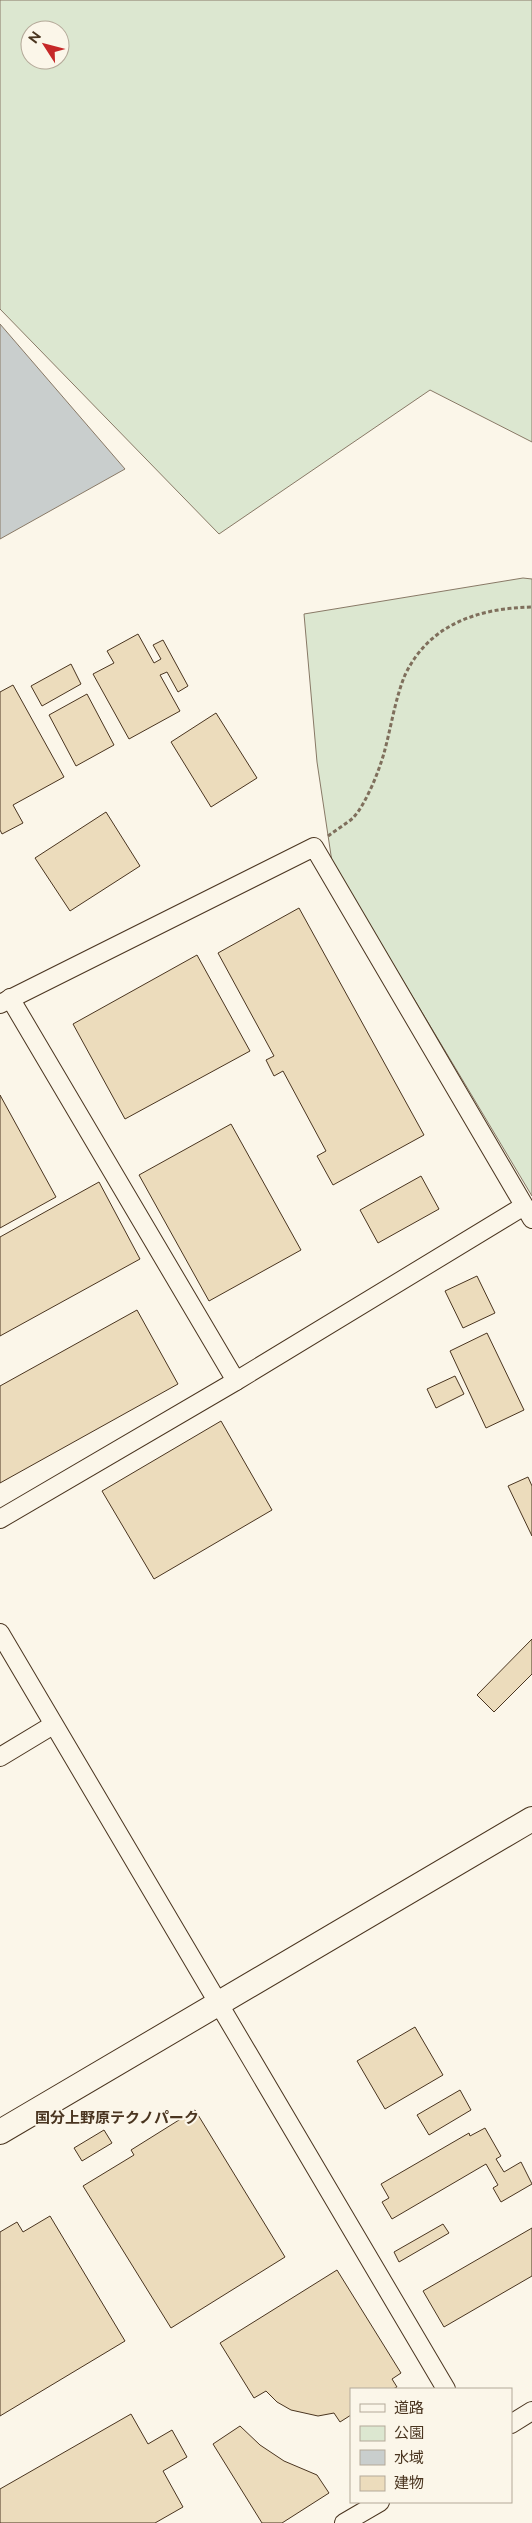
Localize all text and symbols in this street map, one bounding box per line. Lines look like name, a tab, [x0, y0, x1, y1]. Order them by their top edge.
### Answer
north arrow	[20, 20, 70, 70]
text: N	[25, 28, 44, 46]
district label: 国分上野原テクノパーク	[35, 2109, 199, 2127]
legend	[350, 2388, 512, 2503]
text: 道路	[394, 2399, 424, 2417]
text: 公園	[394, 2424, 424, 2442]
text: 水域	[394, 2449, 424, 2467]
text: 建物	[394, 2474, 424, 2492]

